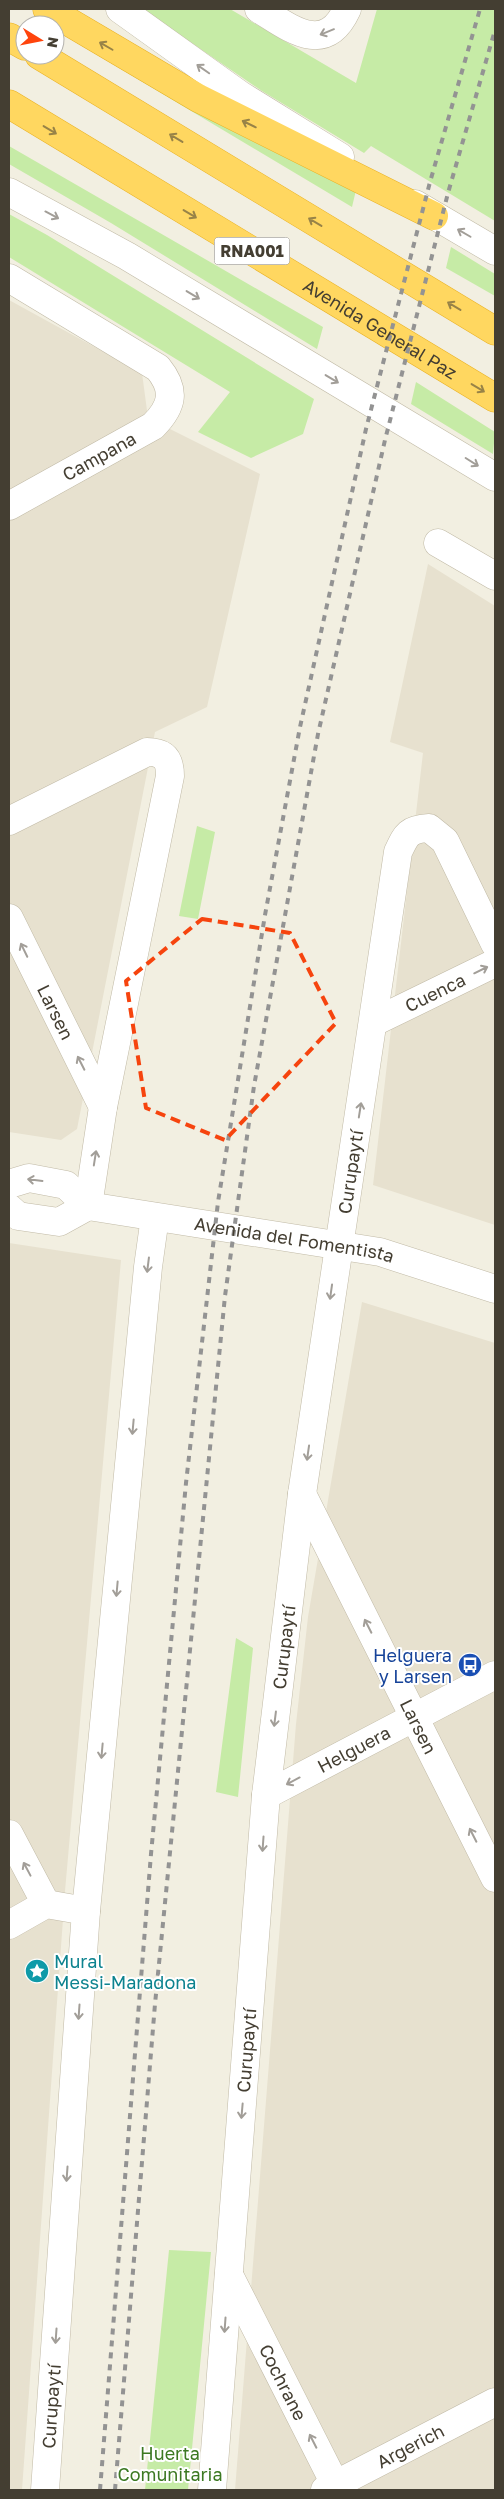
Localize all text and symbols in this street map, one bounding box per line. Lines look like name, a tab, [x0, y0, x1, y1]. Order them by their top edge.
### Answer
north arrow	[15, 15, 65, 65]
one-way arrow	[320, 28, 335, 37]
text: N	[44, 36, 63, 49]
one-way arrow	[100, 40, 114, 50]
one-way arrow	[197, 64, 211, 74]
one-way arrow	[242, 118, 257, 128]
one-way arrow	[43, 125, 57, 135]
one-way arrow	[169, 132, 183, 142]
one-way arrow	[182, 209, 196, 219]
one-way arrow	[44, 210, 59, 220]
one-way arrow	[308, 216, 322, 226]
one-way arrow	[458, 228, 472, 238]
road number: RNA001	[214, 238, 290, 264]
street label: Avenida General Paz	[299, 274, 461, 384]
one-way arrow	[185, 291, 200, 301]
one-way arrow	[447, 300, 461, 310]
one-way arrow	[325, 374, 339, 384]
one-way arrow	[471, 384, 485, 394]
street label: Campana	[58, 427, 140, 485]
one-way arrow	[464, 458, 478, 468]
one-way arrow	[19, 943, 28, 958]
one-way arrow	[473, 965, 488, 974]
street label: Cuenca	[401, 968, 469, 1016]
street label: Larsen	[33, 981, 79, 1043]
one-way arrow	[76, 1056, 85, 1071]
one-way arrow	[356, 1102, 366, 1118]
street label: Curupaytí	[333, 1127, 367, 1215]
one-way arrow	[91, 1150, 101, 1166]
one-way arrow	[27, 1175, 43, 1185]
street label: Avenida del Fomentista	[193, 1212, 397, 1267]
one-way arrow	[143, 1257, 153, 1273]
one-way arrow	[325, 1284, 335, 1300]
one-way arrow	[128, 1419, 138, 1435]
one-way arrow	[302, 1445, 312, 1461]
one-way arrow	[113, 1580, 122, 1596]
street label: Curupaytí	[268, 1603, 300, 1690]
one-way arrow	[363, 1619, 372, 1634]
place label: Helguera y Larsen	[373, 1644, 452, 1687]
bus stop icon: Helguera y Larsen	[457, 1652, 483, 1678]
street label: Larsen	[396, 1695, 442, 1757]
one-way arrow	[270, 1710, 280, 1726]
street label: Helguera	[314, 1721, 394, 1777]
one-way arrow	[97, 1742, 107, 1758]
one-way arrow	[286, 1776, 301, 1786]
one-way arrow	[468, 1828, 477, 1843]
one-way arrow	[258, 1836, 267, 1852]
one-way arrow	[22, 1862, 32, 1877]
place label: Mural Messi-Maradona	[54, 1950, 196, 1993]
place icon: Mural Messi-Maradona	[24, 1958, 50, 1984]
one-way arrow	[75, 2003, 84, 2019]
street label: Curupaytí	[232, 2006, 260, 2093]
one-way arrow	[237, 2102, 246, 2118]
one-way arrow	[63, 2165, 72, 2181]
one-way arrow	[220, 2317, 230, 2333]
one-way arrow	[51, 2327, 60, 2343]
street label: Cochrane	[255, 2340, 312, 2424]
street label: Curupaytí	[37, 2362, 65, 2449]
street label: Argerich	[373, 2419, 448, 2472]
one-way arrow	[308, 2434, 317, 2449]
park label: Huerta Comunitaria	[117, 2442, 223, 2485]

